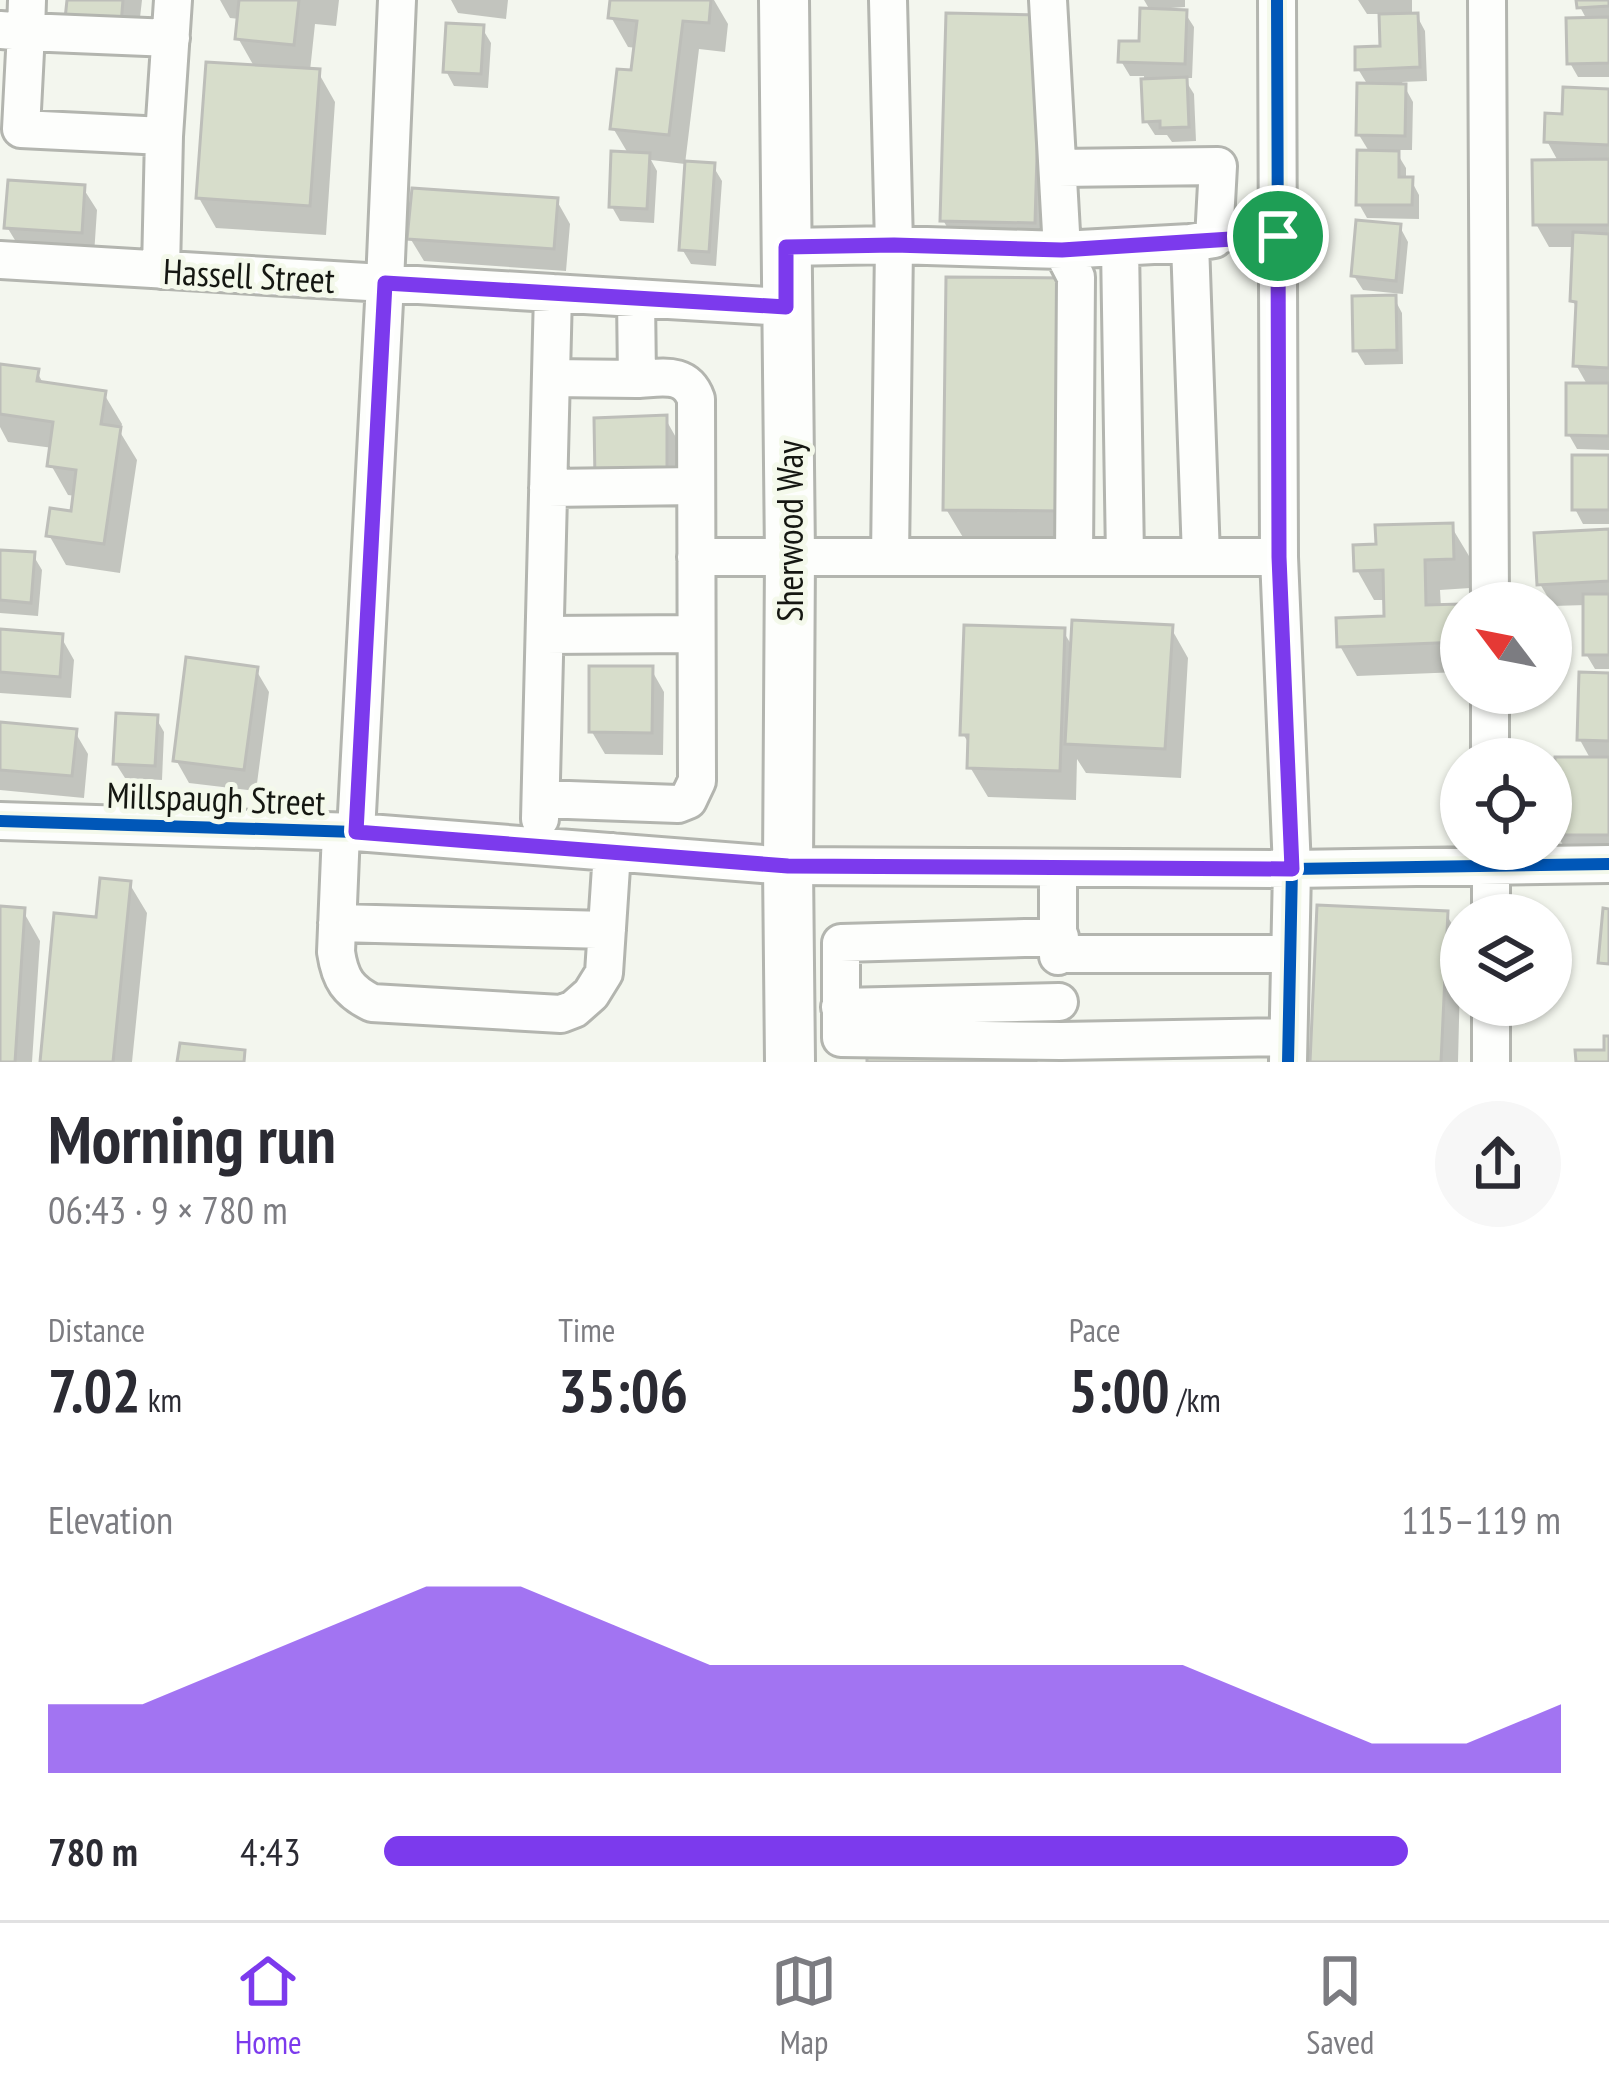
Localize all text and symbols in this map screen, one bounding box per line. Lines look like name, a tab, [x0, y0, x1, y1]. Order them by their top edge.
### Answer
pin	[1227, 185, 1329, 287]
icon: arrive	[1245, 203, 1311, 269]
street label: Hassell Street	[162, 247, 336, 303]
street label: Sherwood Way	[766, 440, 813, 622]
north arrow	[1440, 582, 1572, 714]
map controls	[1440, 582, 1572, 1026]
button: locate	[1440, 738, 1572, 870]
street label: Millspaugh Street	[106, 771, 326, 825]
button: layers	[1440, 894, 1572, 1026]
text: Morning run	[48, 1096, 336, 1181]
button: share	[1435, 1101, 1561, 1227]
text: 06:43 · 9 × 780 m	[48, 1184, 288, 1235]
text: Distance	[48, 1308, 145, 1351]
text: Time	[558, 1308, 615, 1351]
text: Pace	[1069, 1308, 1121, 1351]
text: 7.02	[48, 1351, 141, 1429]
text: 35:06	[558, 1351, 688, 1429]
text: 5:00	[1069, 1351, 1170, 1429]
text: km	[141, 1378, 182, 1421]
text: /km	[1170, 1378, 1221, 1421]
text: Elevation	[48, 1494, 173, 1545]
text: 115–119 m	[1401, 1494, 1561, 1545]
text: 780 m	[48, 1826, 138, 1877]
text: 4:43	[240, 1826, 301, 1877]
tab: Home	[235, 1948, 302, 2063]
tab: Map	[771, 1948, 837, 2063]
tab: Saved	[1306, 1948, 1374, 2063]

